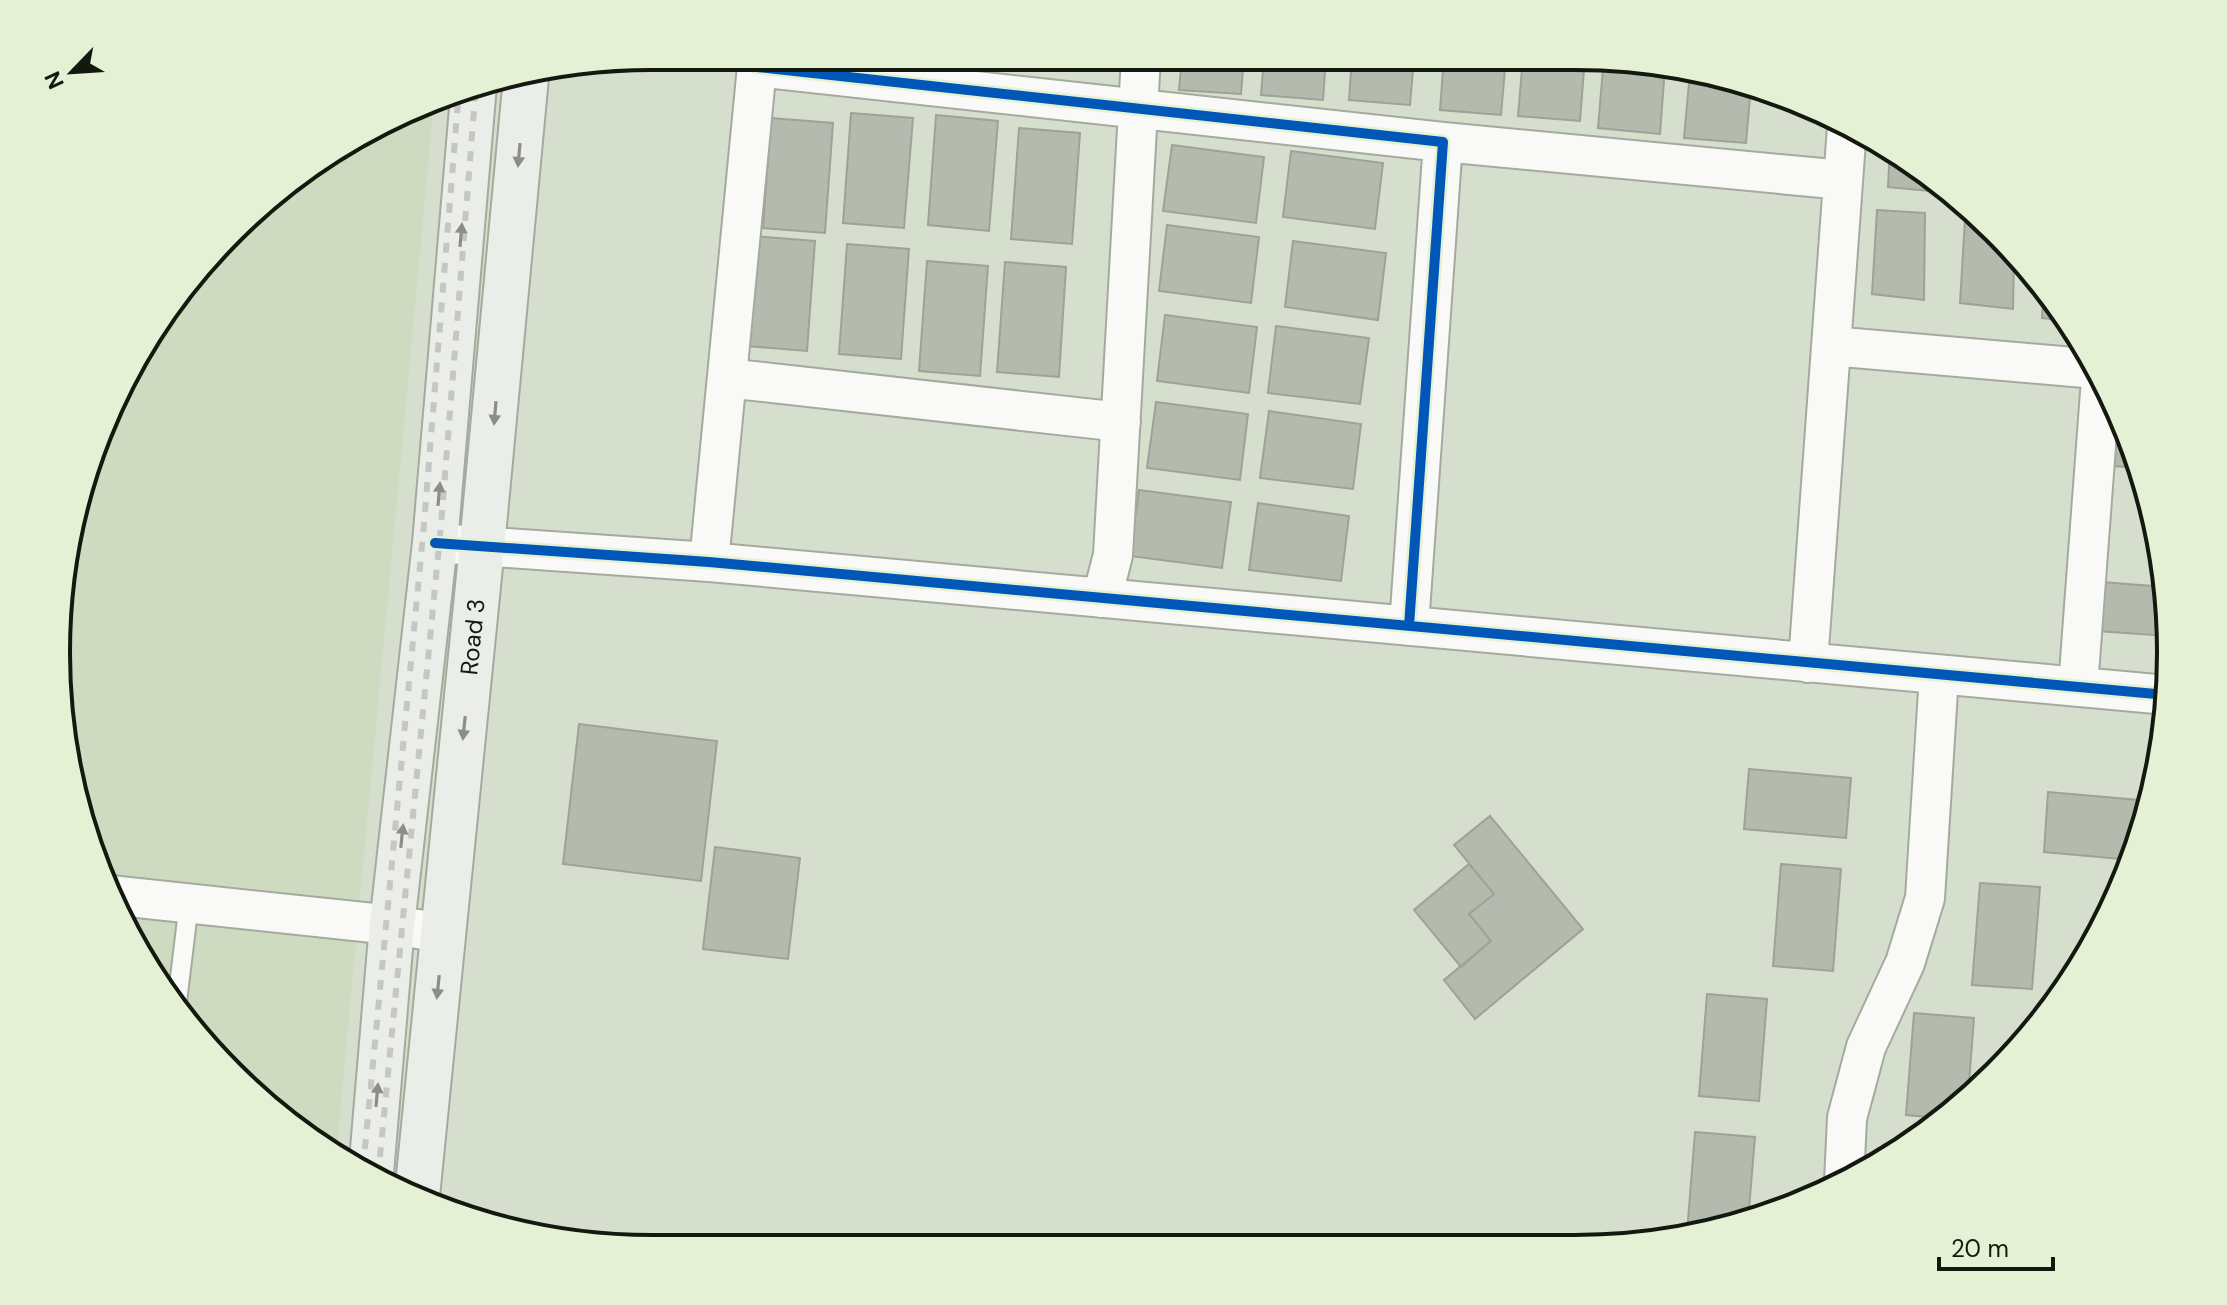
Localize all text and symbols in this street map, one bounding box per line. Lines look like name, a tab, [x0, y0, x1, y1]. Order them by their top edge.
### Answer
north arrow	[32, 32, 112, 112]
text: N	[38, 67, 71, 94]
one-way arrow	[512, 142, 525, 167]
one-way arrow	[455, 222, 468, 247]
one-way arrow	[488, 401, 501, 426]
one-way arrow	[433, 482, 446, 507]
street label: Road 3	[453, 597, 492, 676]
one-way arrow	[457, 716, 470, 741]
one-way arrow	[396, 824, 409, 849]
one-way arrow	[431, 975, 444, 1000]
one-way arrow	[371, 1082, 384, 1107]
scale bar	[1939, 1221, 2053, 1271]
text: 20 m	[1951, 1233, 2009, 1264]

